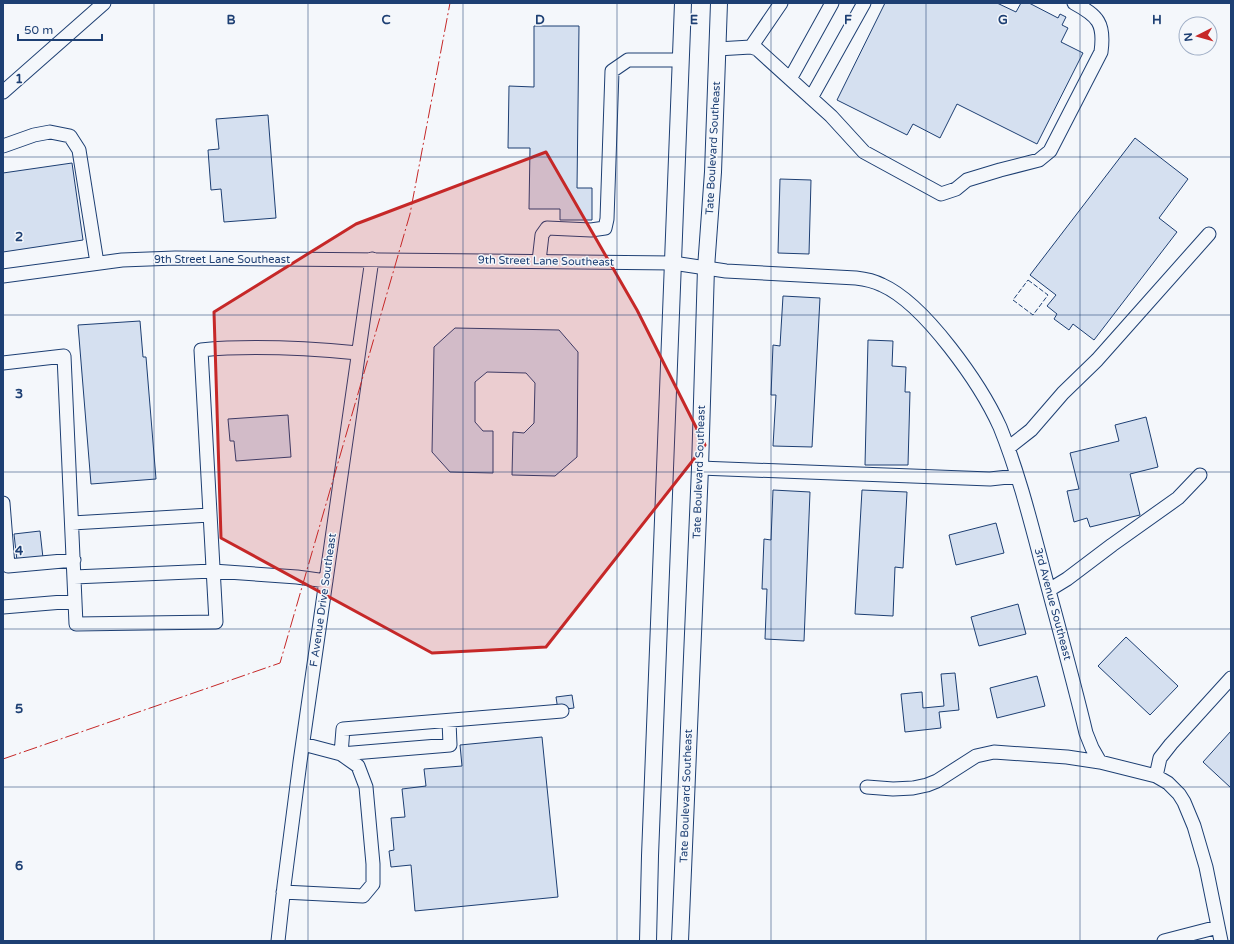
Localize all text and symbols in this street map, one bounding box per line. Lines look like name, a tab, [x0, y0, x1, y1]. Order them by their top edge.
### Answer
text: B	[226, 12, 236, 28]
text: C	[381, 12, 391, 28]
text: D	[535, 12, 545, 28]
text: E	[690, 12, 698, 28]
text: F	[844, 12, 852, 28]
text: G	[998, 12, 1008, 28]
text: H	[1152, 12, 1162, 28]
scale bar	[18, 16, 102, 42]
north arrow	[1178, 16, 1218, 56]
text: 50 m	[24, 23, 53, 37]
text: N	[1182, 32, 1195, 42]
text: 1	[15, 71, 23, 87]
street label: Tate Boulevard Southeast	[703, 81, 723, 215]
text: 2	[15, 229, 23, 245]
street label: 9th Street Lane Southeast	[154, 253, 290, 266]
street label: 9th Street Lane Southeast	[478, 253, 614, 269]
text: 3	[15, 386, 23, 402]
street label: Tate Boulevard Southeast	[690, 405, 708, 539]
street label: F Avenue Drive Southeast	[307, 532, 339, 668]
text: 4	[15, 543, 24, 559]
street label: 3rd Avenue Southeast	[1032, 546, 1074, 662]
text: 5	[15, 701, 23, 717]
street label: Tate Boulevard Southeast	[677, 729, 695, 863]
text: 6	[15, 858, 23, 874]

